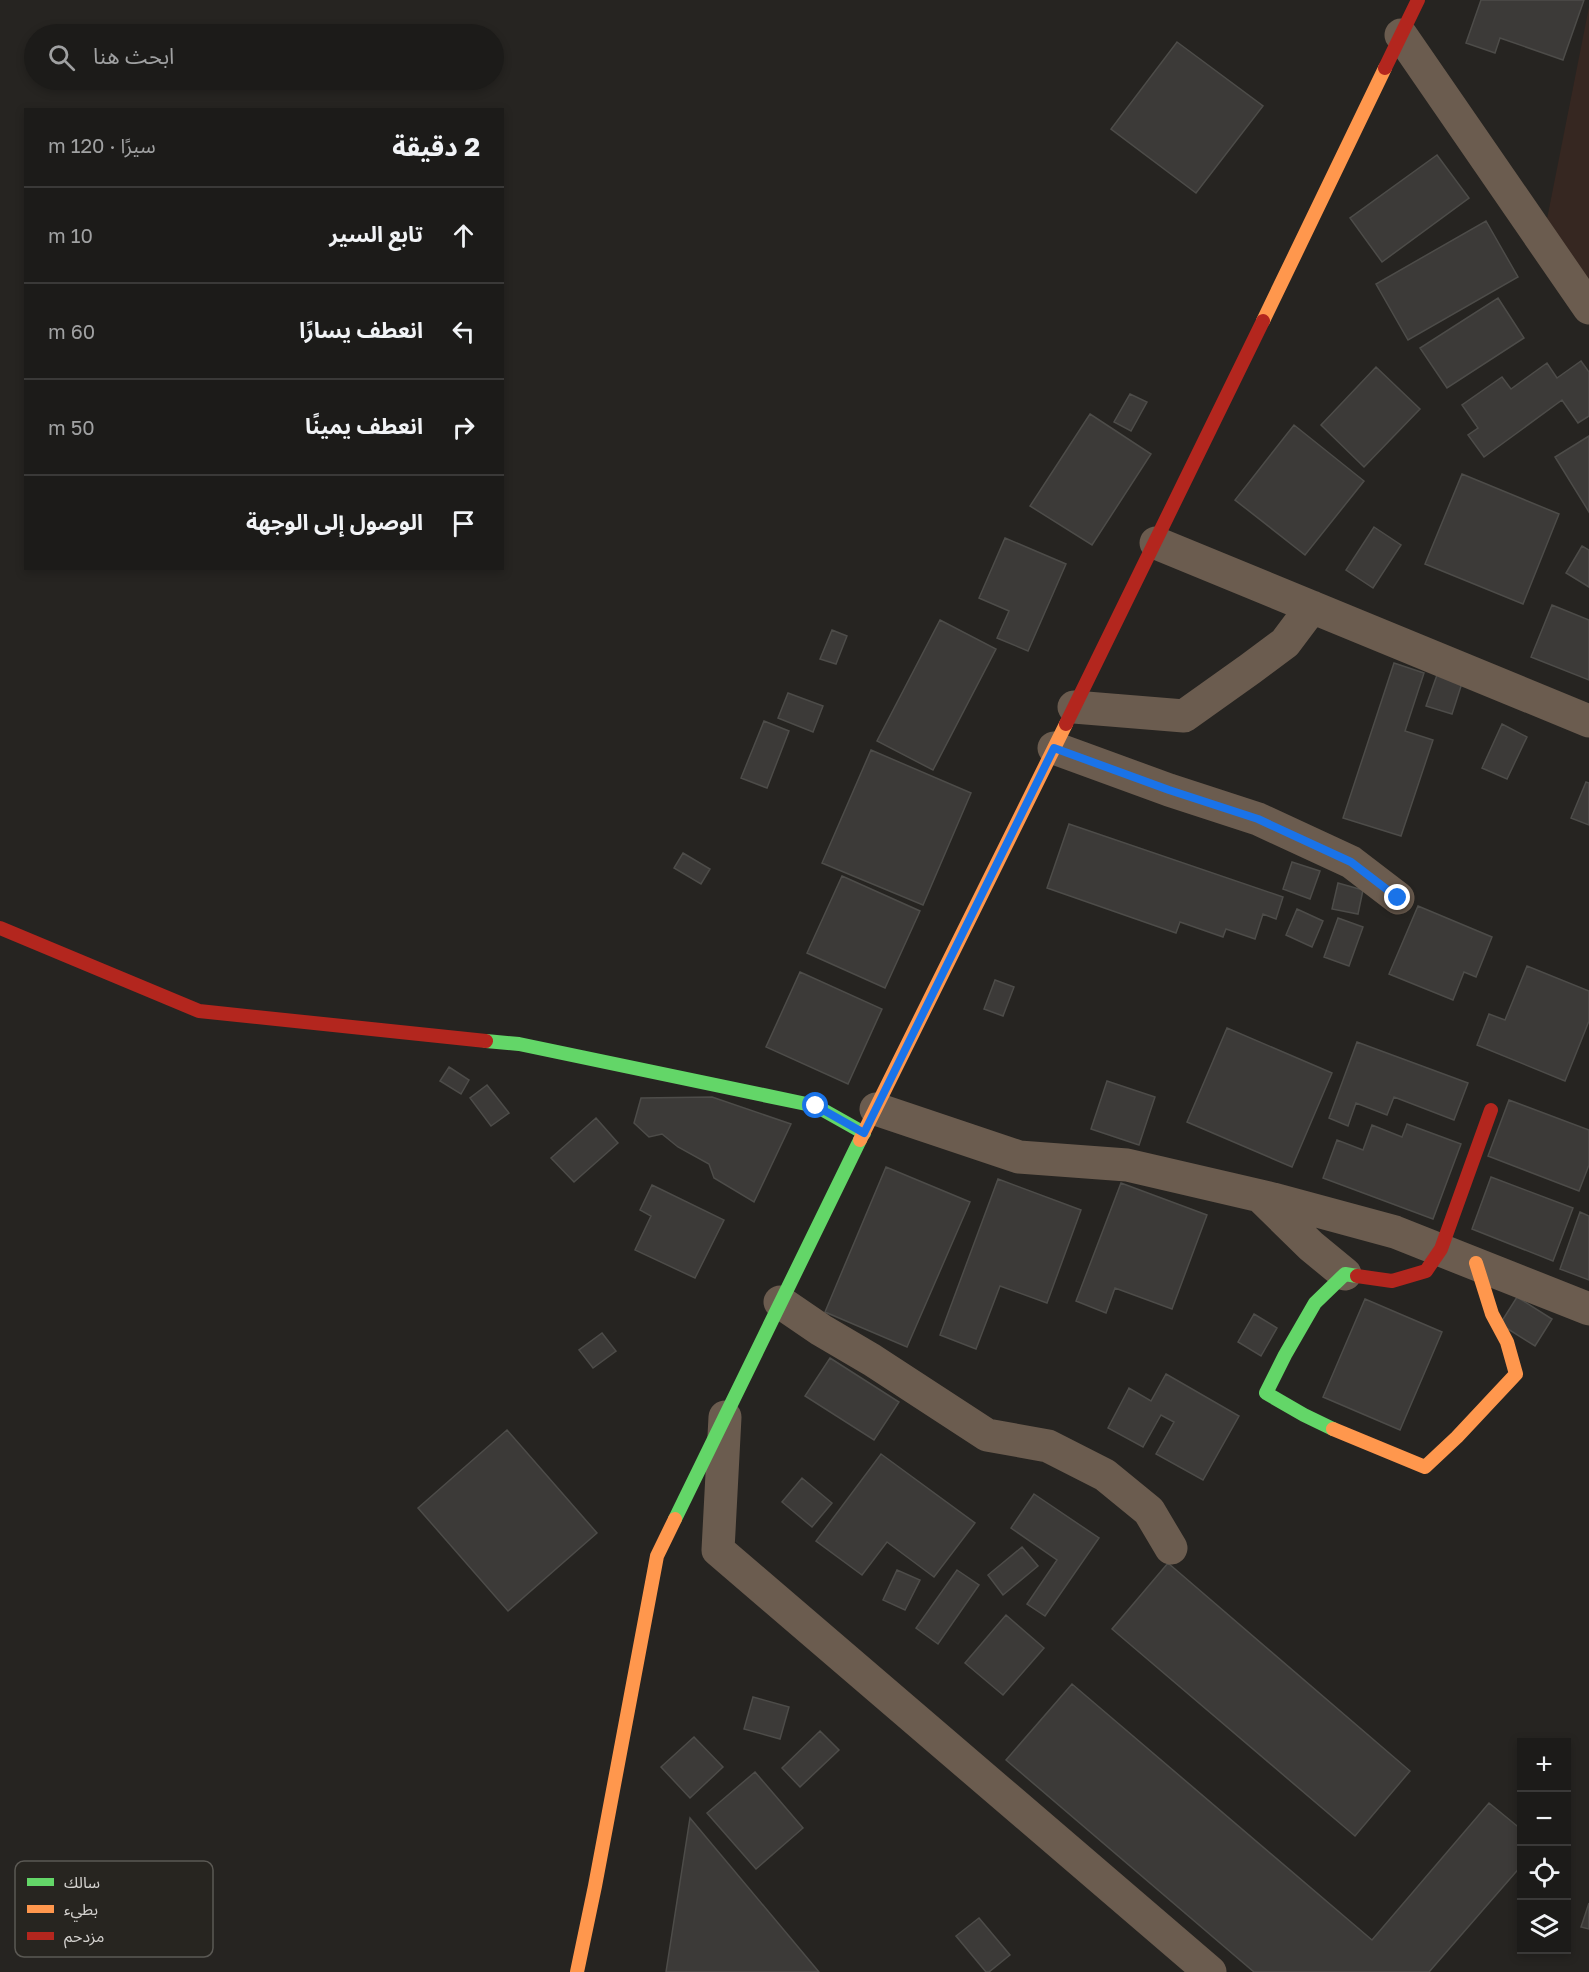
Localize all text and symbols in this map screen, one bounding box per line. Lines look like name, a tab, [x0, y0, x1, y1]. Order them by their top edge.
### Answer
search box	[24, 24, 504, 90]
icon: search	[45, 41, 78, 74]
text: ابحث هنا	[93, 42, 174, 69]
text: 2 دقيقة	[392, 131, 480, 162]
text: سيرًا · 120 m	[48, 133, 156, 157]
icon: ahead	[447, 219, 480, 252]
text: تابع السير	[329, 220, 423, 247]
text: 10 m	[48, 223, 93, 247]
icon: left	[447, 315, 480, 348]
text: انعطف يسارًا	[299, 316, 423, 343]
text: 60 m	[48, 319, 95, 343]
icon: right	[447, 411, 480, 444]
text: انعطف يمينًا	[305, 412, 423, 439]
text: 50 m	[48, 415, 95, 439]
icon: arrive	[447, 507, 480, 540]
text: الوصول إلى الوجهة	[246, 508, 423, 535]
route end	[1384, 884, 1410, 910]
route start	[802, 1092, 828, 1118]
map controls	[1517, 1738, 1571, 1954]
button: +	[1517, 1738, 1571, 1792]
button: −	[1517, 1792, 1571, 1846]
button: locate	[1517, 1846, 1571, 1900]
legend	[15, 1861, 213, 1957]
text: سالك	[64, 1872, 100, 1892]
text: بطيء	[64, 1899, 98, 1922]
button: layers	[1517, 1900, 1571, 1954]
text: مزدحم	[64, 1926, 104, 1949]

